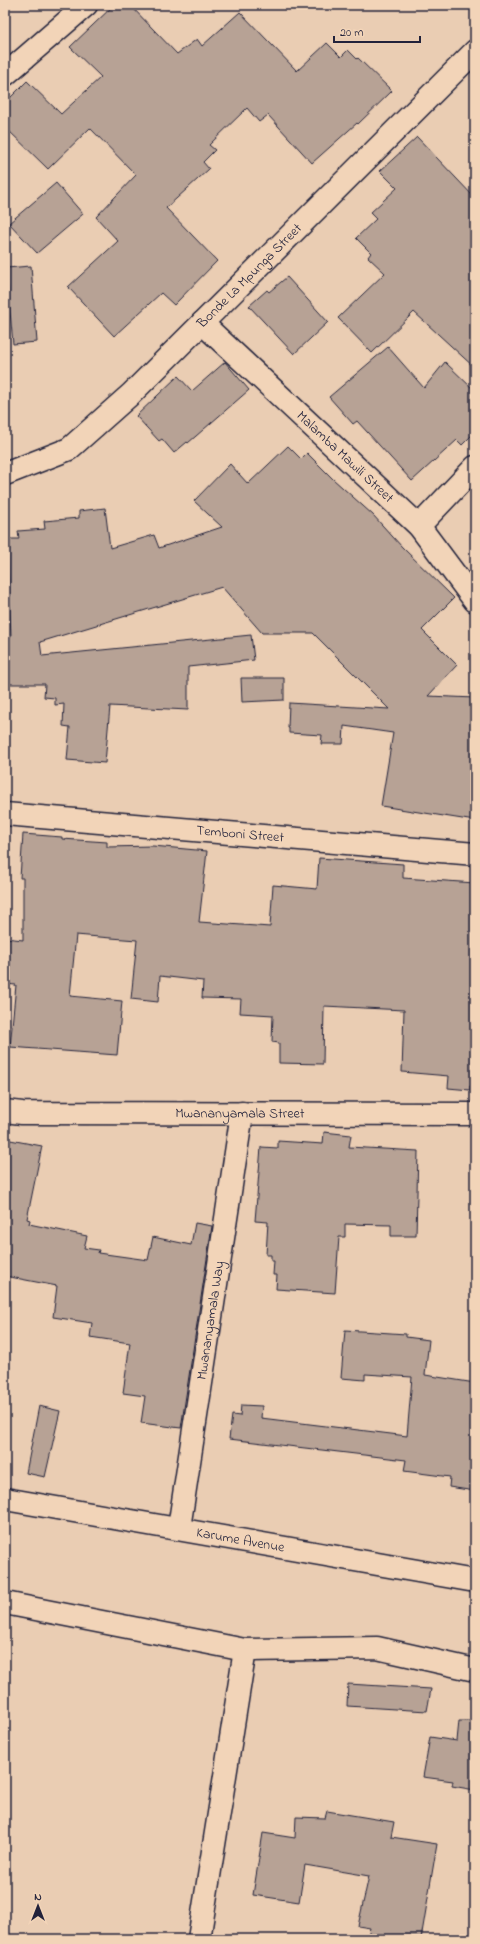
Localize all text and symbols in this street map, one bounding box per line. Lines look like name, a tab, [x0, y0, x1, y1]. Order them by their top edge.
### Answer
scale bar	[334, 18, 420, 44]
text: 20 m	[340, 24, 363, 42]
street label: Bonde La Mpunga Street	[191, 218, 307, 334]
street label: Malamba Mawili Street	[292, 406, 399, 508]
street label: Temboni Street	[195, 820, 285, 848]
street label: Mwananyamala Street	[175, 1103, 305, 1125]
street label: Mwananyamala Way	[191, 1259, 231, 1381]
street label: Karume Avenue	[195, 1522, 287, 1558]
north arrow	[18, 1886, 58, 1926]
text: N	[34, 1889, 42, 1905]

